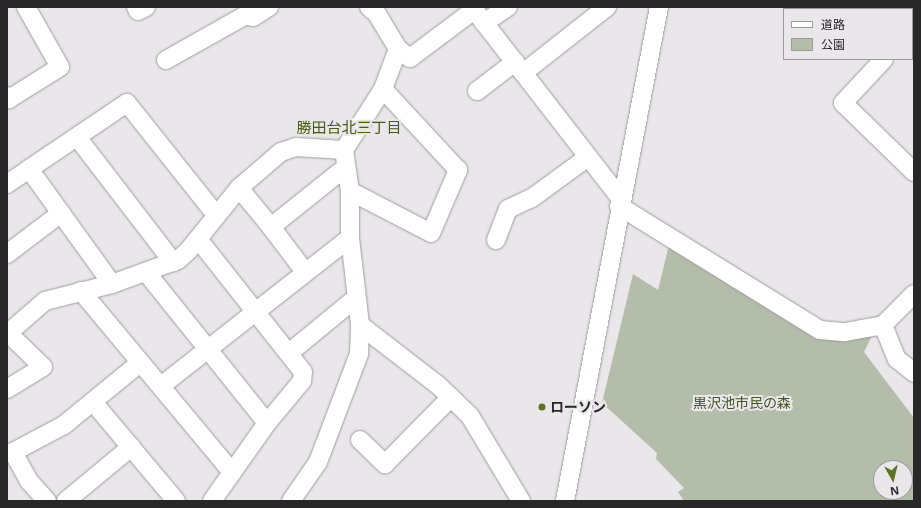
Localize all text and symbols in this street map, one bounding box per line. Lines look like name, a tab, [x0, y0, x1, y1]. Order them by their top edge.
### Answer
legend	[783, 8, 913, 60]
text: 道路	[821, 16, 845, 33]
text: 公園	[821, 36, 845, 53]
district label: 勝田台北三丁目	[297, 119, 401, 137]
park label: 黒沢池市民の森	[693, 395, 791, 411]
place label: ローソン	[550, 399, 606, 415]
marker: ローソン	[537, 402, 547, 412]
north arrow	[873, 460, 913, 500]
text: N	[889, 483, 900, 499]

